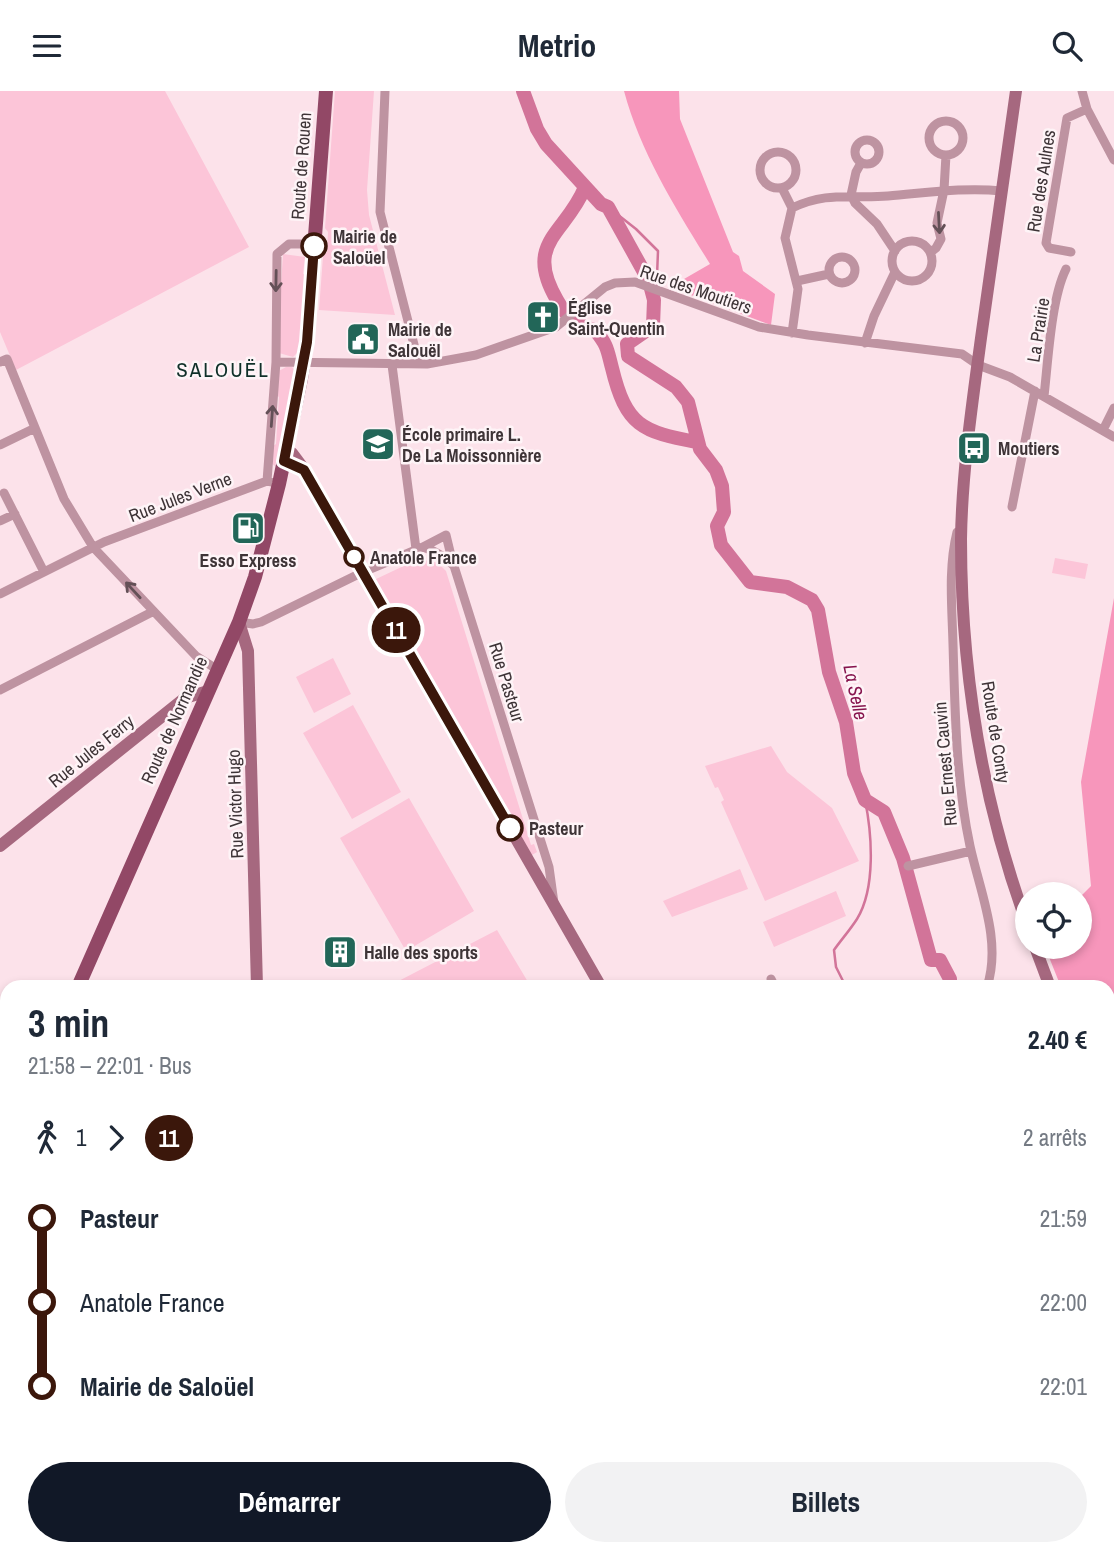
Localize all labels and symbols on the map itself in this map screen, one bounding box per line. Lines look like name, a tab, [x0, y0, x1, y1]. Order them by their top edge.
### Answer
street label: Route de Rouen	[285, 112, 317, 220]
street label: Rue des Aulnes	[1021, 128, 1061, 234]
one-way arrow	[933, 211, 946, 234]
place label: Mairie de Saloüel	[333, 224, 397, 270]
marker: Mairie de Saloüel	[301, 233, 327, 259]
street label: Rue des Moutiers	[637, 258, 755, 320]
one-way arrow	[269, 269, 283, 292]
place label: Église Saint-Quentin	[568, 295, 665, 341]
street label: La Prairie	[1021, 296, 1055, 364]
church icon: Église Saint-Quentin	[524, 298, 562, 336]
place label: Mairie de Salouël	[388, 317, 452, 363]
public building icon: Mairie de Salouël	[344, 320, 382, 358]
district label: SALOUËL	[176, 355, 270, 384]
one-way arrow	[266, 405, 279, 427]
place label: École primaire L. De La Moissonnière	[402, 422, 541, 468]
school or university icon: École primaire L. De La Moissonnière	[359, 425, 397, 463]
bus stop icon: Moutiers	[955, 429, 993, 467]
place label: Moutiers	[998, 436, 1060, 461]
street label: Rue Jules Verne	[125, 466, 235, 528]
fuel station icon: Esso Express	[229, 509, 267, 547]
place label: Anatole France	[370, 545, 477, 570]
marker: Anatole France	[344, 547, 364, 567]
place label: Esso Express	[200, 548, 296, 573]
one-way arrow	[124, 582, 141, 599]
line badge: 11	[364, 607, 428, 653]
street label: Rue Pasteur	[483, 639, 531, 725]
street label: Route de Normandie	[135, 652, 213, 788]
water label: La Selle	[837, 662, 875, 722]
street label: Route de Conty	[976, 679, 1016, 785]
street label: Rue Ernest Cauvin	[927, 701, 963, 827]
street label: Rue Jules Ferry	[43, 708, 140, 793]
street label: Rue Victor Hugo	[221, 749, 249, 859]
marker: Pasteur	[497, 815, 523, 841]
place label: Pasteur	[529, 816, 583, 841]
building icon: Halle des sports	[321, 933, 359, 971]
place label: Halle des sports	[364, 940, 478, 965]

